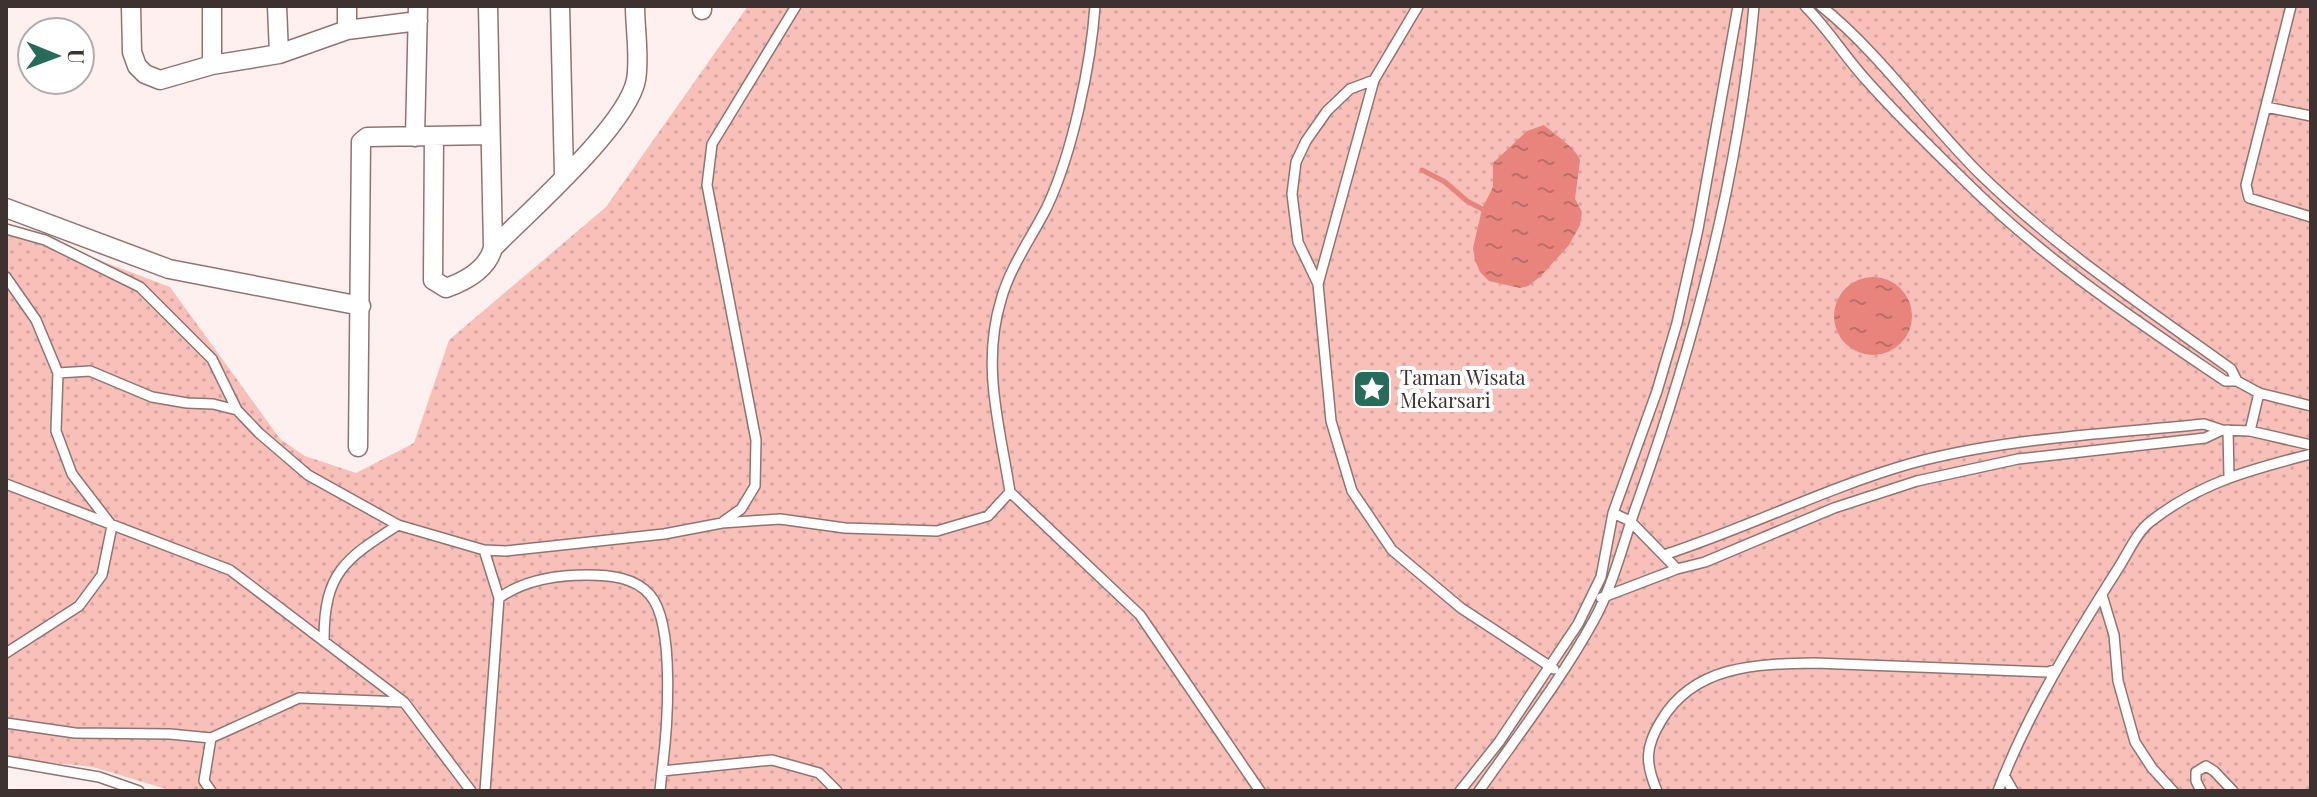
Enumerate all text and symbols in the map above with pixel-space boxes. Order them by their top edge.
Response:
north arrow [16,16,96,96]
text: U [62,49,92,64]
place label: Taman Wisata Mekarsari [1400,363,1526,413]
place icon: Taman Wisata Mekarsari [1351,368,1393,410]

